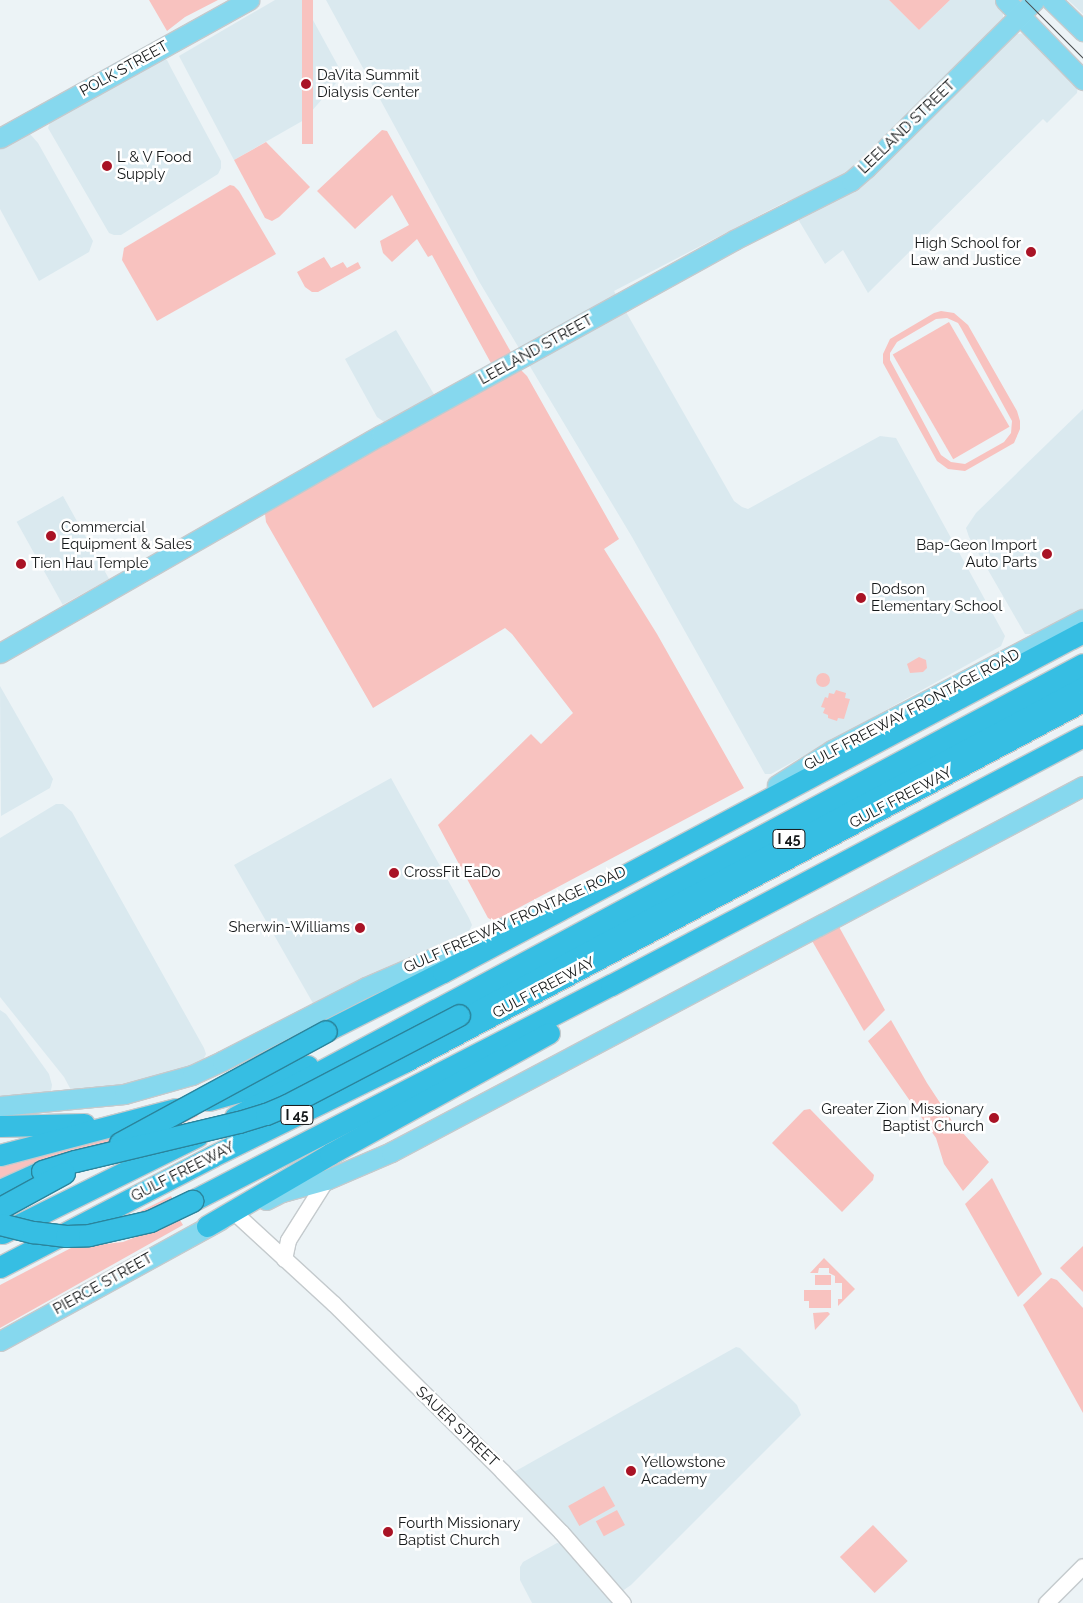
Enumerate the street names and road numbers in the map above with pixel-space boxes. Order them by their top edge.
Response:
street label: POLK STREET [77,37,171,101]
street label: LEELAND STREET [855,76,959,178]
street label: LEELAND STREET [476,311,596,389]
street label: GULF FREEWAY FRONTAGE ROAD [801,645,1023,775]
street label: GULF FREEWAY [847,763,955,833]
road number: I 45 [772,828,806,851]
street label: GULF FREEWAY FRONTAGE ROAD [401,863,629,977]
street label: GULF FREEWAY [490,953,598,1023]
road number: I 45 [280,1104,314,1126]
street label: GULF FREEWAY [128,1138,238,1206]
street label: PIERCE STREET [50,1249,156,1319]
street label: SAUER STREET [412,1383,502,1471]

